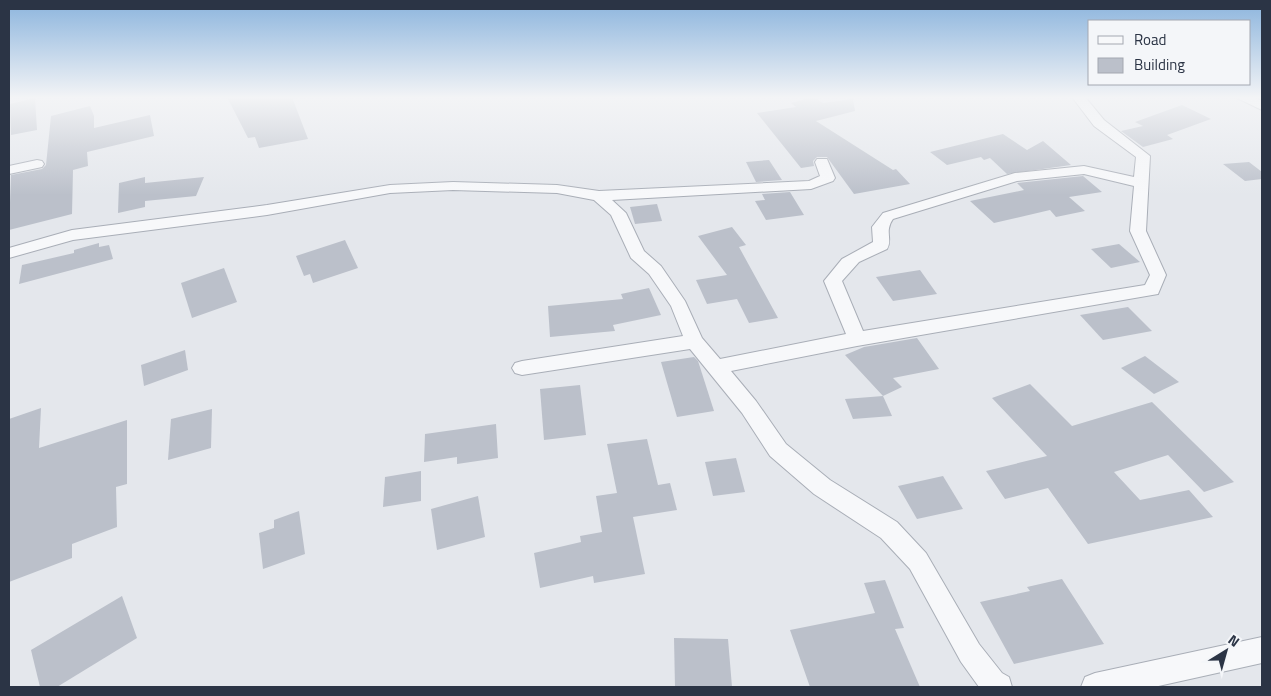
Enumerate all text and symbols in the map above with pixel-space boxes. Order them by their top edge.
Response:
legend [1088,20,1251,85]
text: Road [1134,28,1166,51]
text: Building [1134,53,1185,76]
north arrow [1201,626,1251,676]
text: N [1224,629,1244,652]

